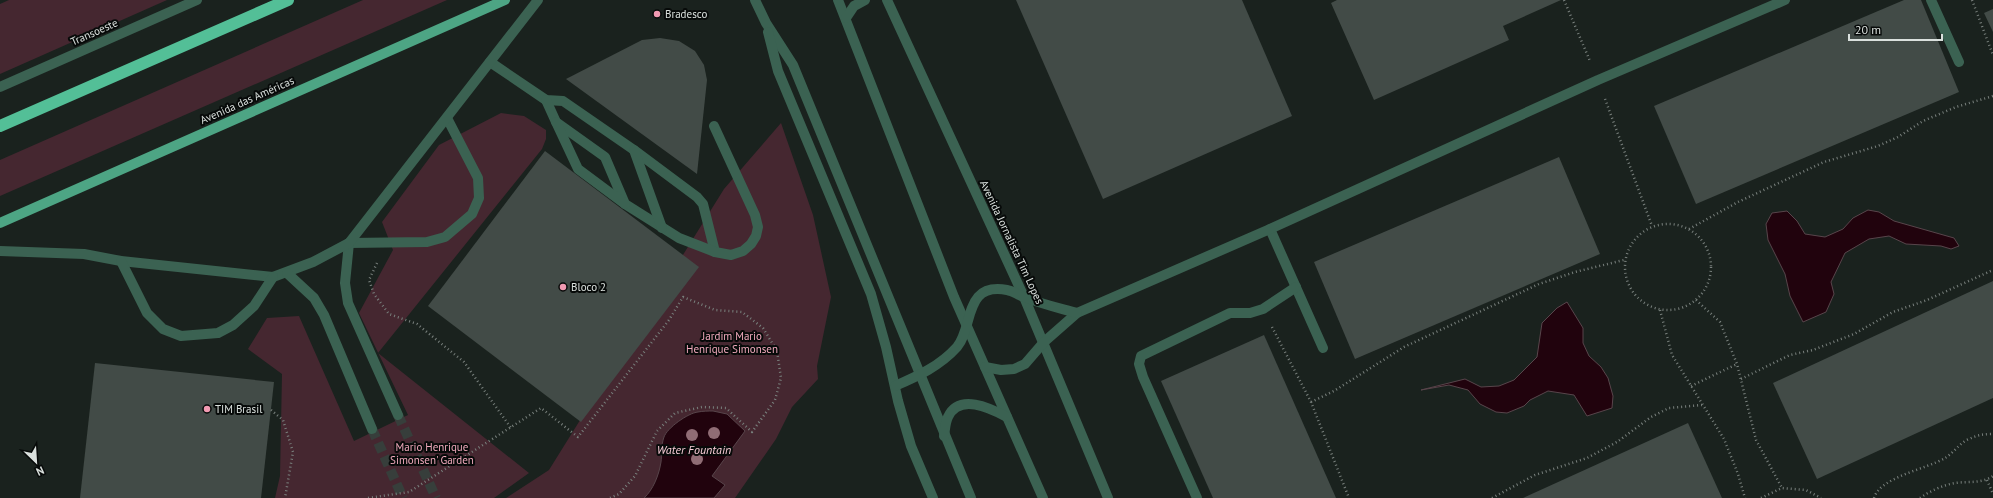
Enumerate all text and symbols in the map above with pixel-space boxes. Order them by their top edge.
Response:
place label: Bradesco [665,7,707,21]
marker: Bradesco [652,9,662,19]
street label: Transoeste [68,15,120,49]
scale bar [1849,16,1942,42]
text: 20 m [1855,22,1881,37]
street label: Avenida das Américas [198,73,296,127]
street label: Avenida Jornalista Tim Lopes [977,178,1047,306]
place label: Bloco 2 [571,280,606,294]
marker: Bloco 2 [558,282,568,292]
park label: Jardim Mario Henrique Simonsen [686,329,778,356]
place label: TIM Brasil [215,402,263,416]
marker: TIM Brasil [202,404,212,414]
park label: Mario Henrique Simonsen' Garden [390,440,474,467]
north arrow [16,442,56,482]
water label: Water Fountain [657,442,731,457]
text: N [34,463,46,479]

